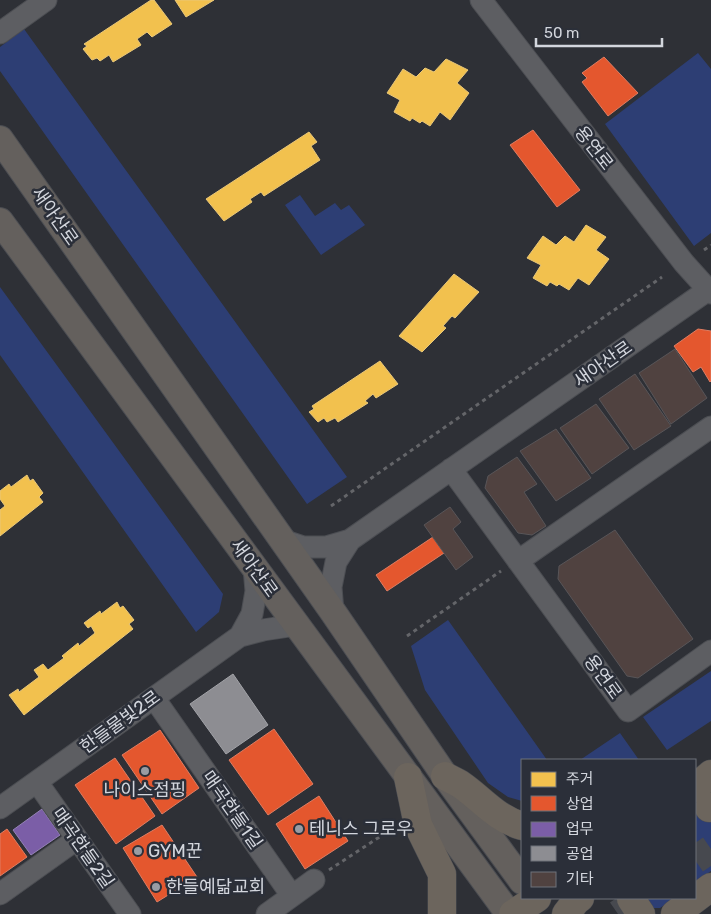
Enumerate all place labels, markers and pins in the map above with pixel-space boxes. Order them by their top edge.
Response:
marker: 나이스점핑 [139,765,151,777]
place label: 나이스점핑 [104,779,186,801]
place label: 테니스 그로우 [309,818,413,840]
marker: 테니스 그로우 [293,823,305,835]
place label: GYM꾼 [148,840,202,862]
marker: GYM꾼 [132,845,144,857]
place label: 한들예닮교회 [166,876,265,898]
marker: 한들예닮교회 [150,881,162,893]

